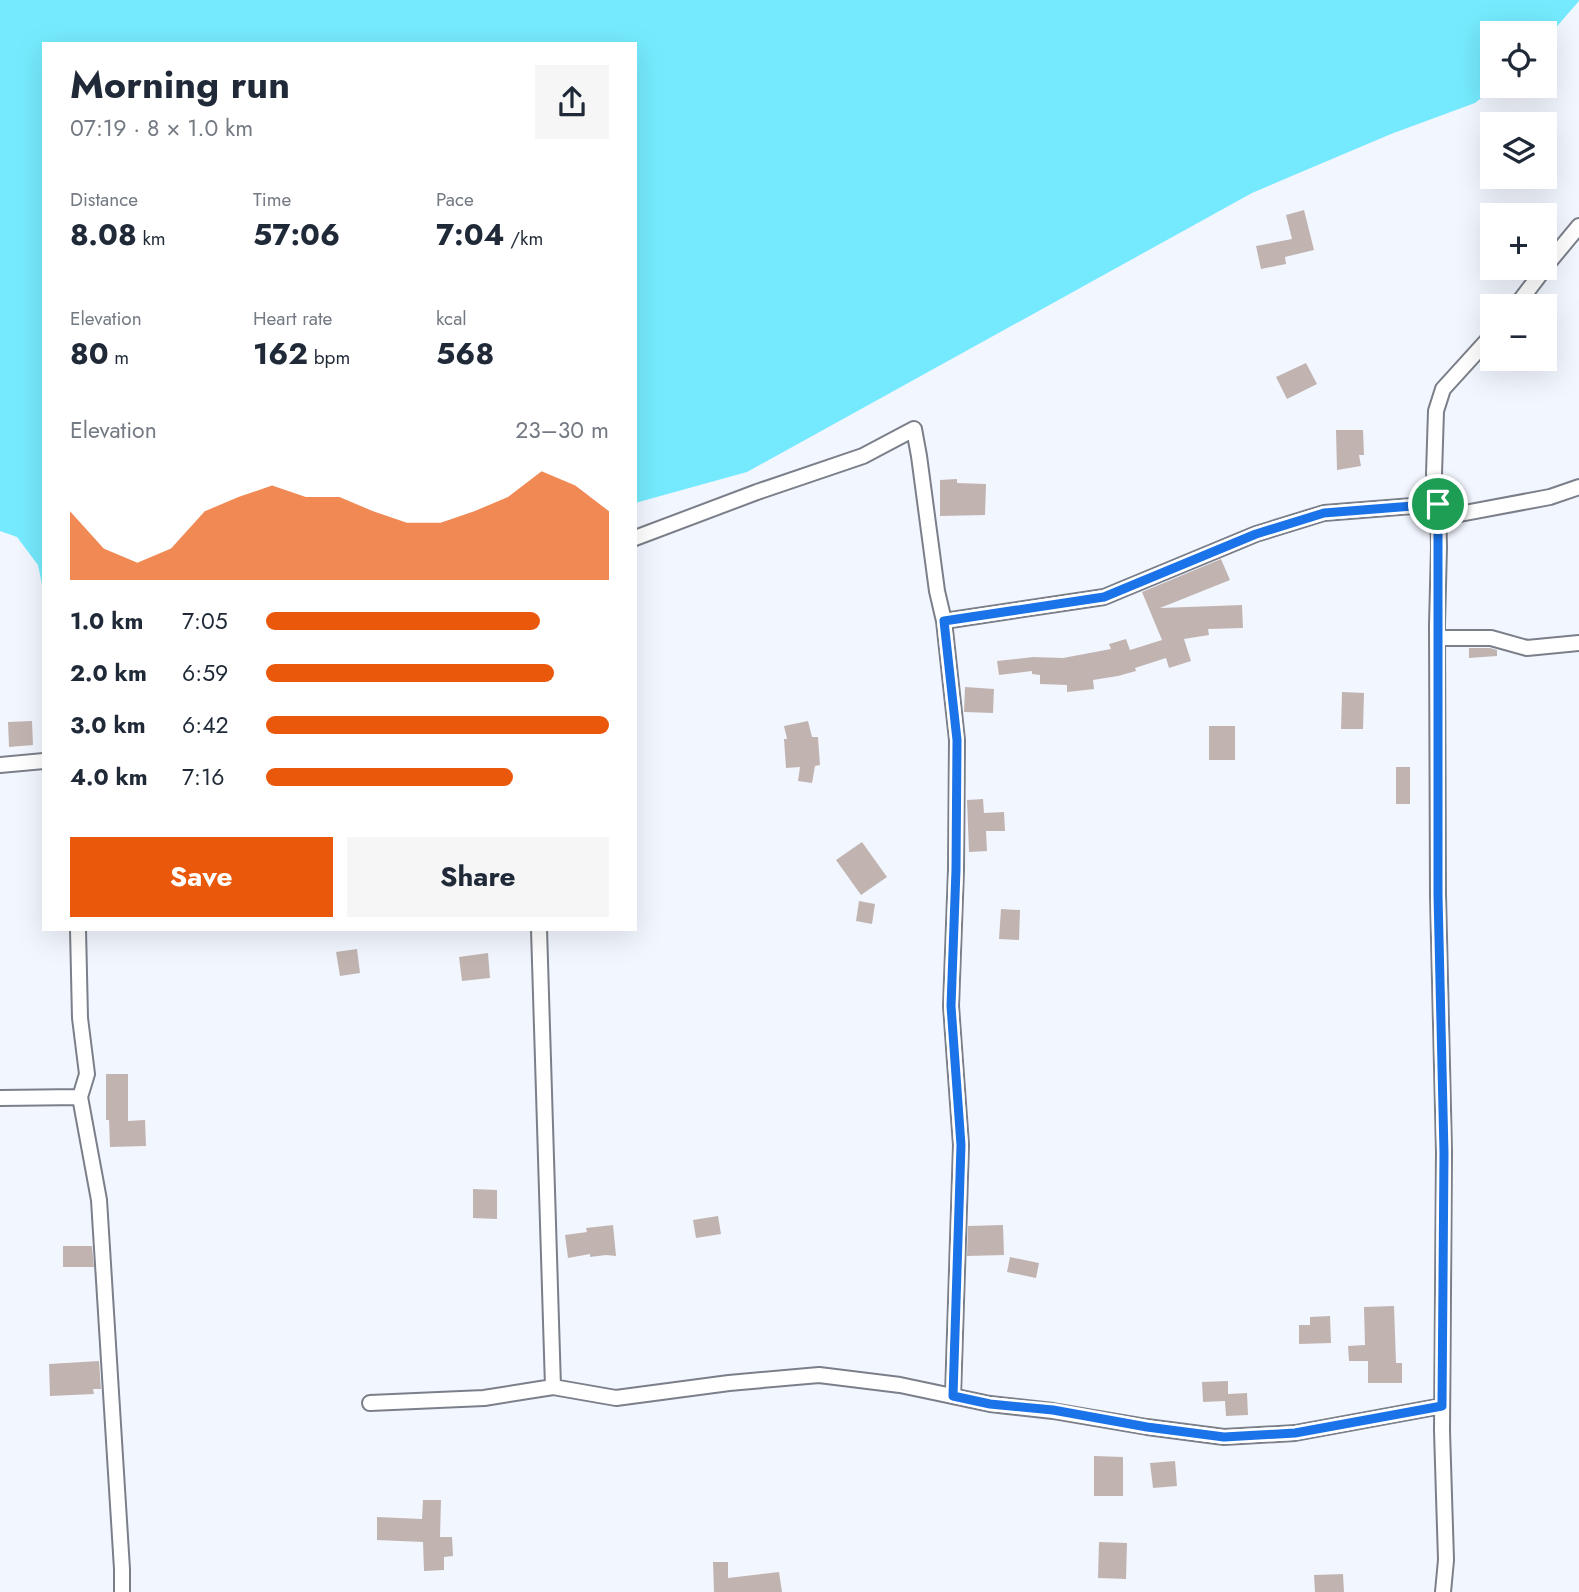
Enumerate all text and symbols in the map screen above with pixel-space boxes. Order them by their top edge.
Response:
map controls [1480,21,1557,371]
button: locate [1480,21,1557,98]
text: Morning run [70,57,290,112]
button: share [535,65,609,139]
text: 07:19 · 8 × 1.0 km [70,111,253,145]
button: layers [1480,112,1557,189]
text: Distance [70,186,138,213]
text: Time [253,186,291,213]
text: Pace [436,186,474,213]
button: + [1480,203,1557,280]
text: 8.08 [70,213,137,256]
text: 57:06 [253,213,340,256]
text: 7:04 [436,213,505,256]
text: km [137,225,166,252]
text: /km [505,225,543,252]
button: − [1480,294,1557,371]
text: Elevation [70,305,142,332]
text: Heart rate [253,305,332,332]
text: kcal [436,305,467,332]
text: 80 [70,332,109,375]
text: 162 [253,332,308,375]
text: 568 [436,332,494,375]
text: m [109,344,129,371]
text: bpm [308,344,350,371]
text: Elevation [70,413,157,447]
text: 23–30 m [515,413,609,447]
pin [1408,474,1468,534]
icon: arrive [1419,485,1457,523]
text: 1.0 km [70,604,143,638]
text: 7:05 [182,604,228,638]
text: 2.0 km [70,656,147,690]
text: 6:59 [182,656,228,690]
text: 3.0 km [70,708,146,742]
text: 6:42 [182,708,229,742]
text: 4.0 km [70,760,148,794]
text: 7:16 [182,760,225,794]
button: Save [70,837,333,917]
button: Share [347,837,609,917]

